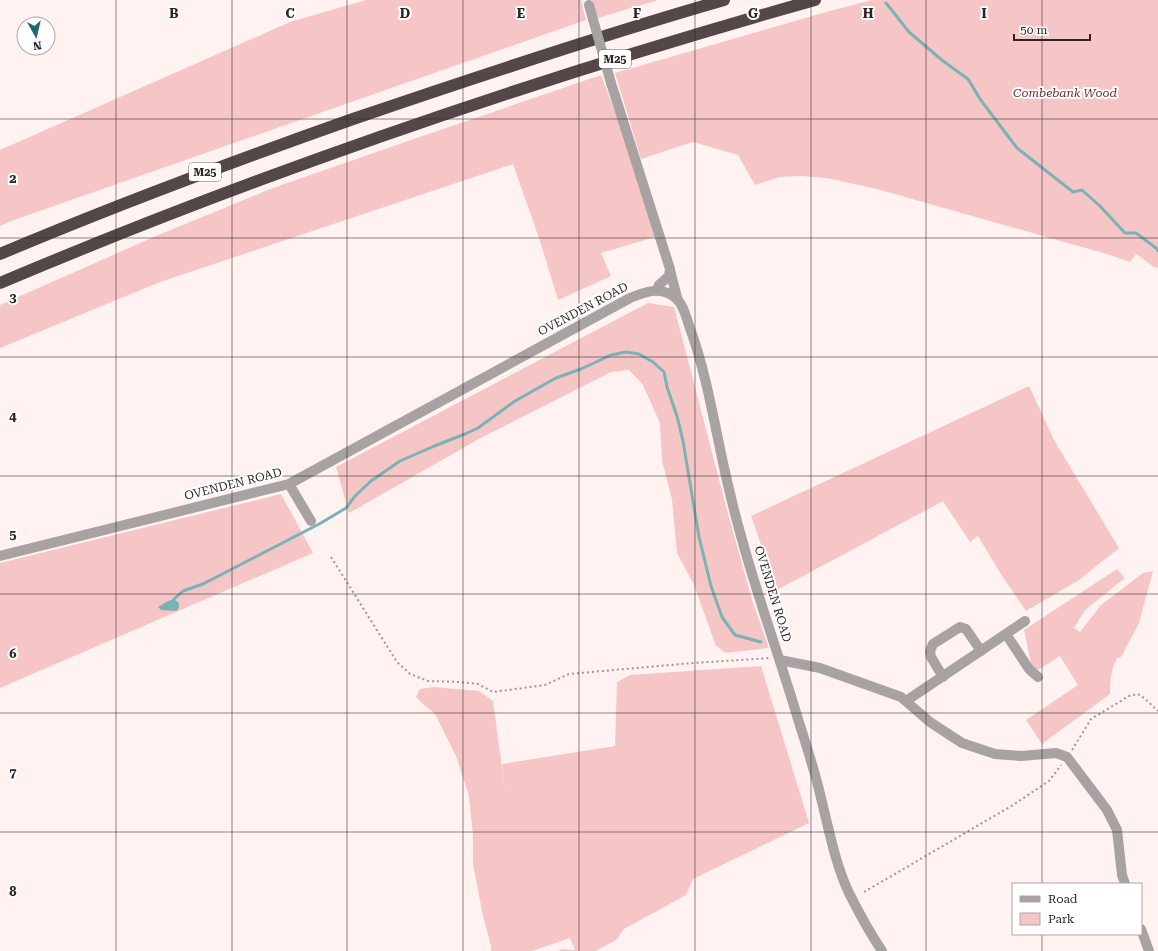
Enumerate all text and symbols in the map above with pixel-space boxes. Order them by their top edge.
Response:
text: B [169,6,179,21]
text: C [285,6,295,21]
text: D [400,6,410,21]
text: E [517,6,525,21]
text: F [633,6,641,21]
text: G [748,6,758,21]
text: H [863,6,874,21]
text: I [981,6,987,21]
north arrow [16,16,56,56]
scale bar [1014,16,1090,42]
text: 50 m [1020,23,1047,37]
text: N [32,38,42,53]
road number: M25 [599,50,631,68]
park label: Combebank Wood [1013,86,1118,100]
road number: M25 [189,163,221,181]
text: 2 [9,171,17,186]
street label: OVENDEN ROAD [536,279,630,339]
text: 3 [9,290,17,305]
text: 4 [9,409,17,424]
street label: OVENDEN ROAD [183,465,283,503]
text: 5 [9,527,17,542]
street label: OVENDEN ROAD [752,544,794,644]
text: 6 [9,646,17,661]
text: 7 [9,765,17,780]
legend [1012,883,1142,935]
text: 8 [9,884,17,899]
text: Road [1048,892,1078,906]
text: Park [1048,912,1075,926]

